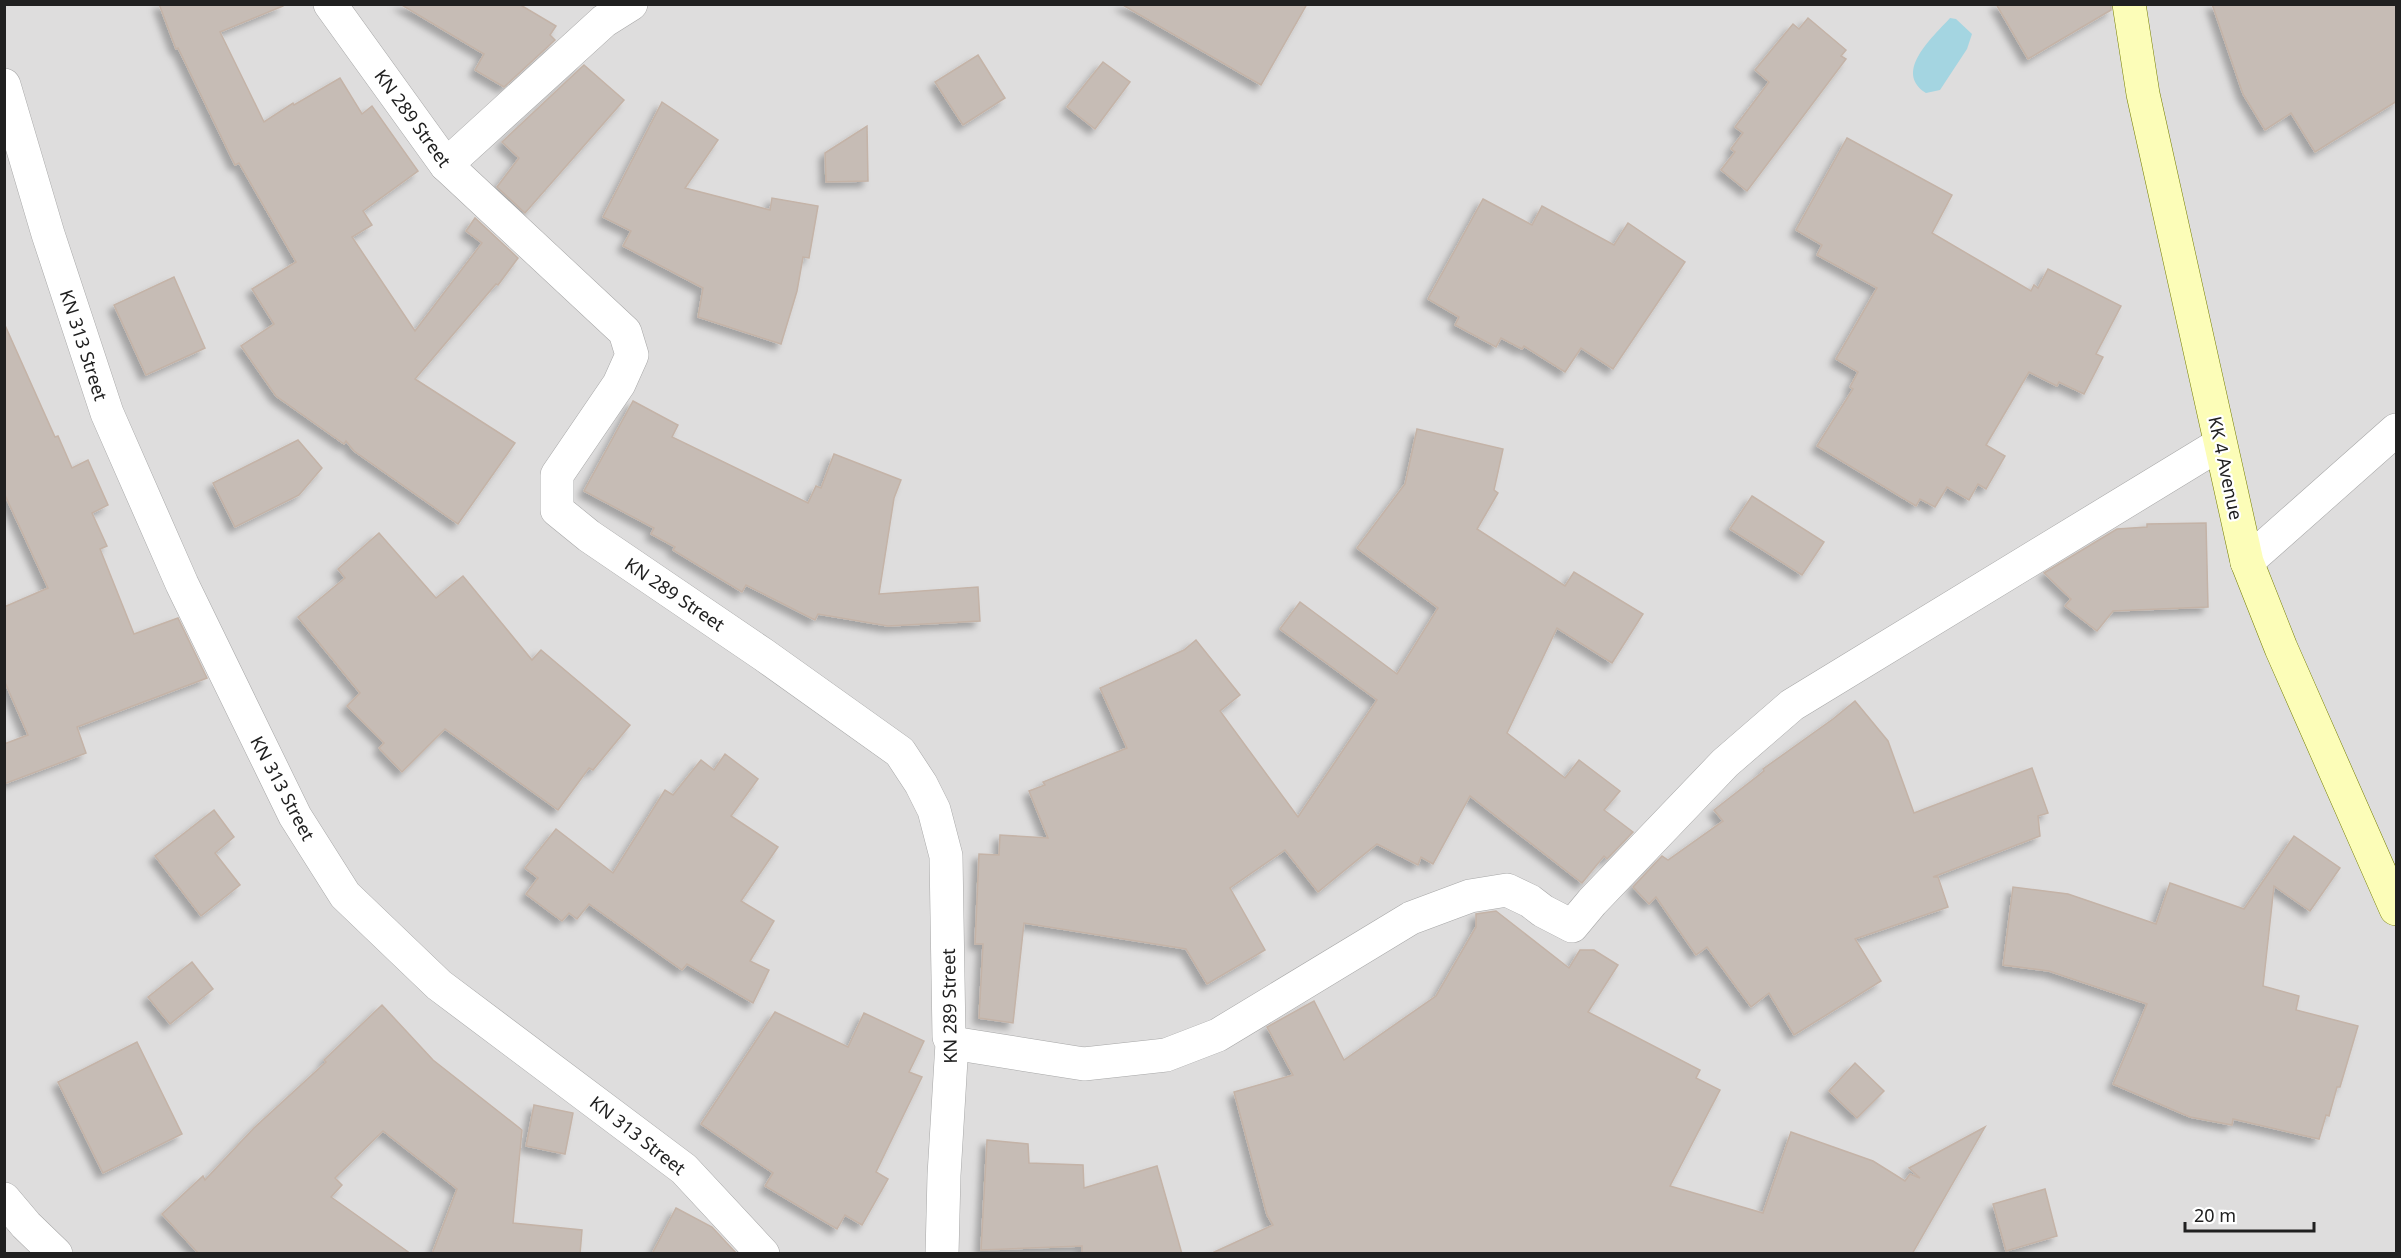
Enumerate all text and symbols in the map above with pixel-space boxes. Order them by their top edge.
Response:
street label: KN 289 Street [369,64,457,172]
street label: KN 313 Street [55,286,113,404]
street label: KK 4 Avenue [2203,414,2249,522]
street label: KN 289 Street [620,552,730,636]
street label: KN 313 Street [245,731,321,845]
street label: KN 289 Street [936,948,962,1064]
street label: KN 313 Street [585,1090,691,1180]
scale bar [2185,1195,2314,1233]
text: 20 m [2194,1203,2236,1227]

